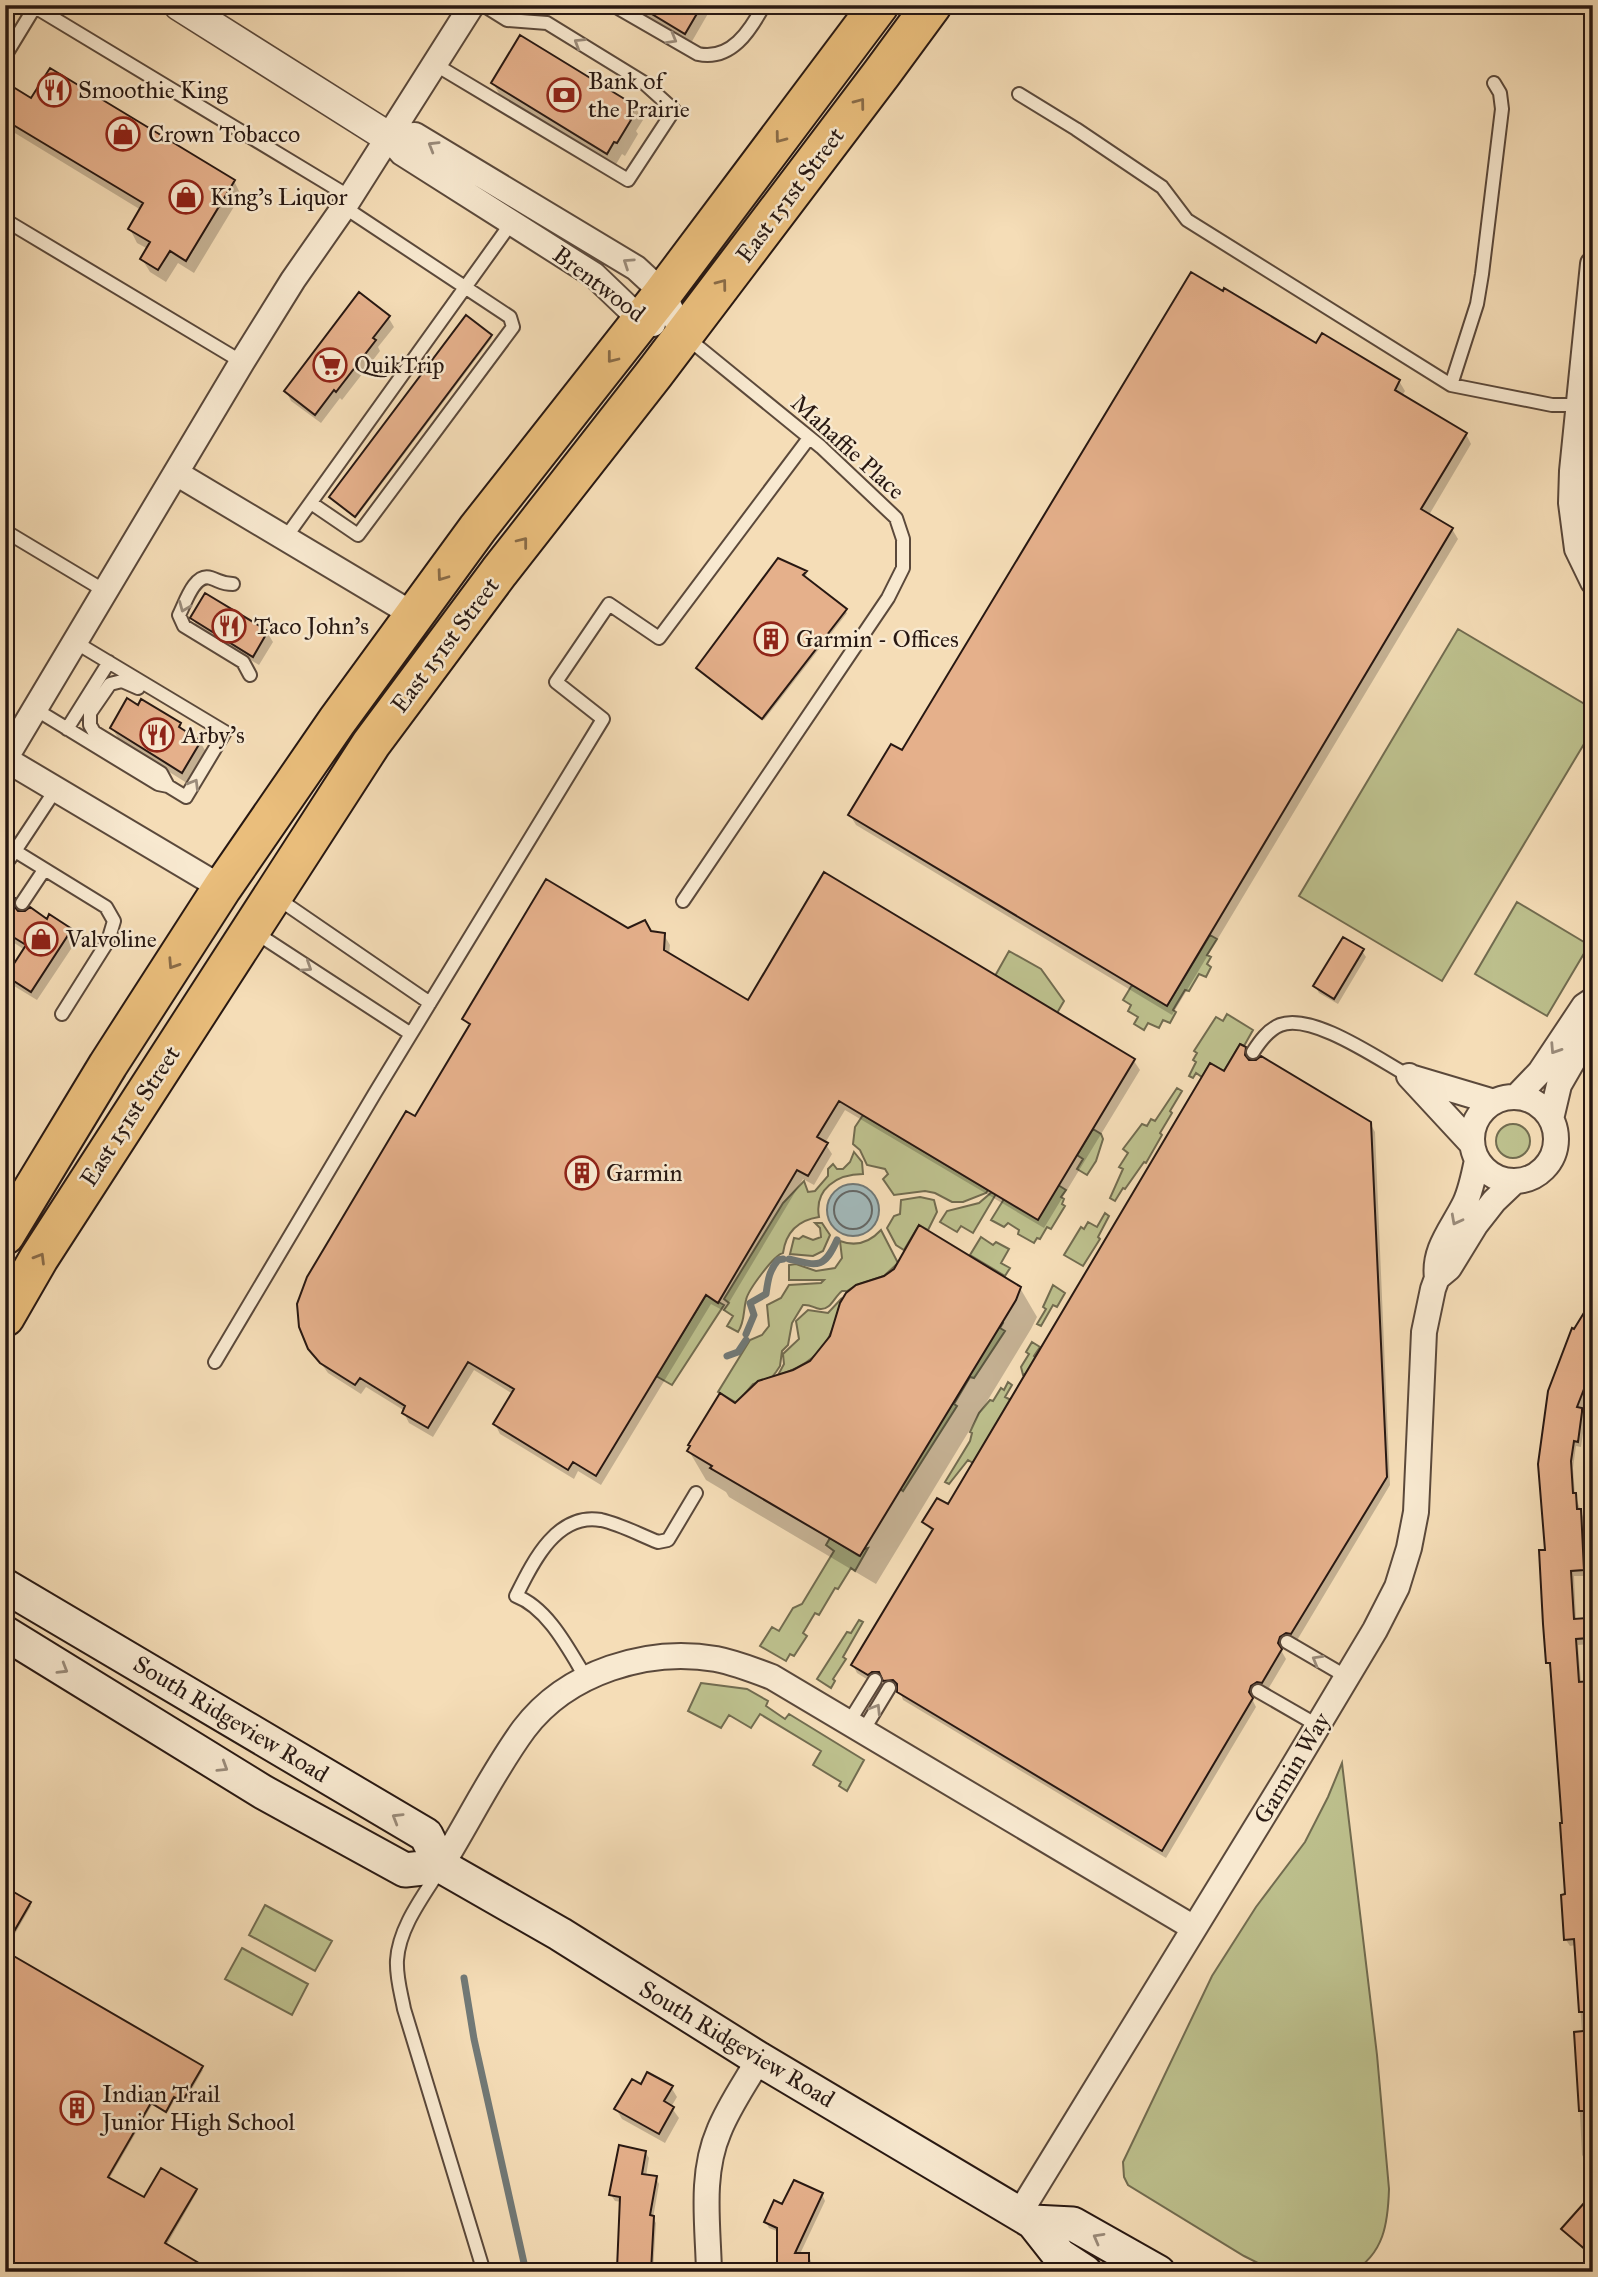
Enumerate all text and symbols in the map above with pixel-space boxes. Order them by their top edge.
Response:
one-way arrow [664,31,677,44]
one-way arrow [573,38,586,51]
place label: Bank of the Prairie [588,66,690,124]
restaurant icon: Smoothie King [35,71,73,109]
place label: Smoothie King [78,75,229,105]
bank icon: Bank of the Prairie [545,76,583,114]
one-way arrow [851,98,864,111]
shop icon: Crown Tobacco [104,115,142,153]
place label: Crown Tobacco [148,119,300,149]
street label: East 151st Street [729,121,851,269]
one-way arrow [775,131,788,143]
one-way arrow [427,141,440,154]
shop icon: King's Liquor [167,178,205,216]
place label: King's Liquor [210,182,347,212]
street label: Brentwood [547,239,651,329]
one-way arrow [623,259,636,271]
one-way arrow [714,279,727,292]
supermarket icon: QuikTrip [311,346,349,384]
place label: QuikTrip [354,350,444,380]
one-way arrow [607,350,620,363]
street label: Mahaffie Place [785,388,911,506]
one-way arrow [515,537,528,549]
one-way arrow [438,569,450,581]
street label: East 151st Street [384,571,506,719]
one-way arrow [179,600,193,612]
restaurant icon: Taco John's [210,607,248,645]
place label: Taco John's [254,611,369,641]
building icon: Garmin - Offices [752,620,790,658]
place label: Garmin - Offices [796,624,959,654]
restaurant icon: Arby's [138,716,176,754]
place label: Arby's [181,720,245,750]
one-way arrow [186,779,199,792]
shop icon: Valvoline [22,920,60,958]
place label: Valvoline [65,924,157,954]
one-way arrow [168,957,181,970]
one-way arrow [299,958,312,971]
street label: East 151st Street [73,1040,187,1192]
one-way arrow [1551,1042,1564,1055]
building icon: Garmin [563,1154,601,1192]
place label: Garmin [606,1158,682,1188]
one-way arrow [1450,1212,1464,1225]
one-way arrow [31,1252,44,1265]
street label: South Ridgeview Road [128,1649,334,1789]
one-way arrow [1311,1655,1324,1668]
one-way arrow [56,1661,69,1674]
one-way arrow [867,1704,880,1717]
street label: Garmin Way [1247,1706,1337,1829]
one-way arrow [216,1759,229,1772]
one-way arrow [392,1813,405,1826]
street label: South Ridgeview Road [634,1974,840,2114]
place label: Indian Trail Junior High School [99,2079,295,2137]
building icon: Indian Trail Junior High School [58,2089,96,2127]
one-way arrow [1093,2233,1106,2246]

